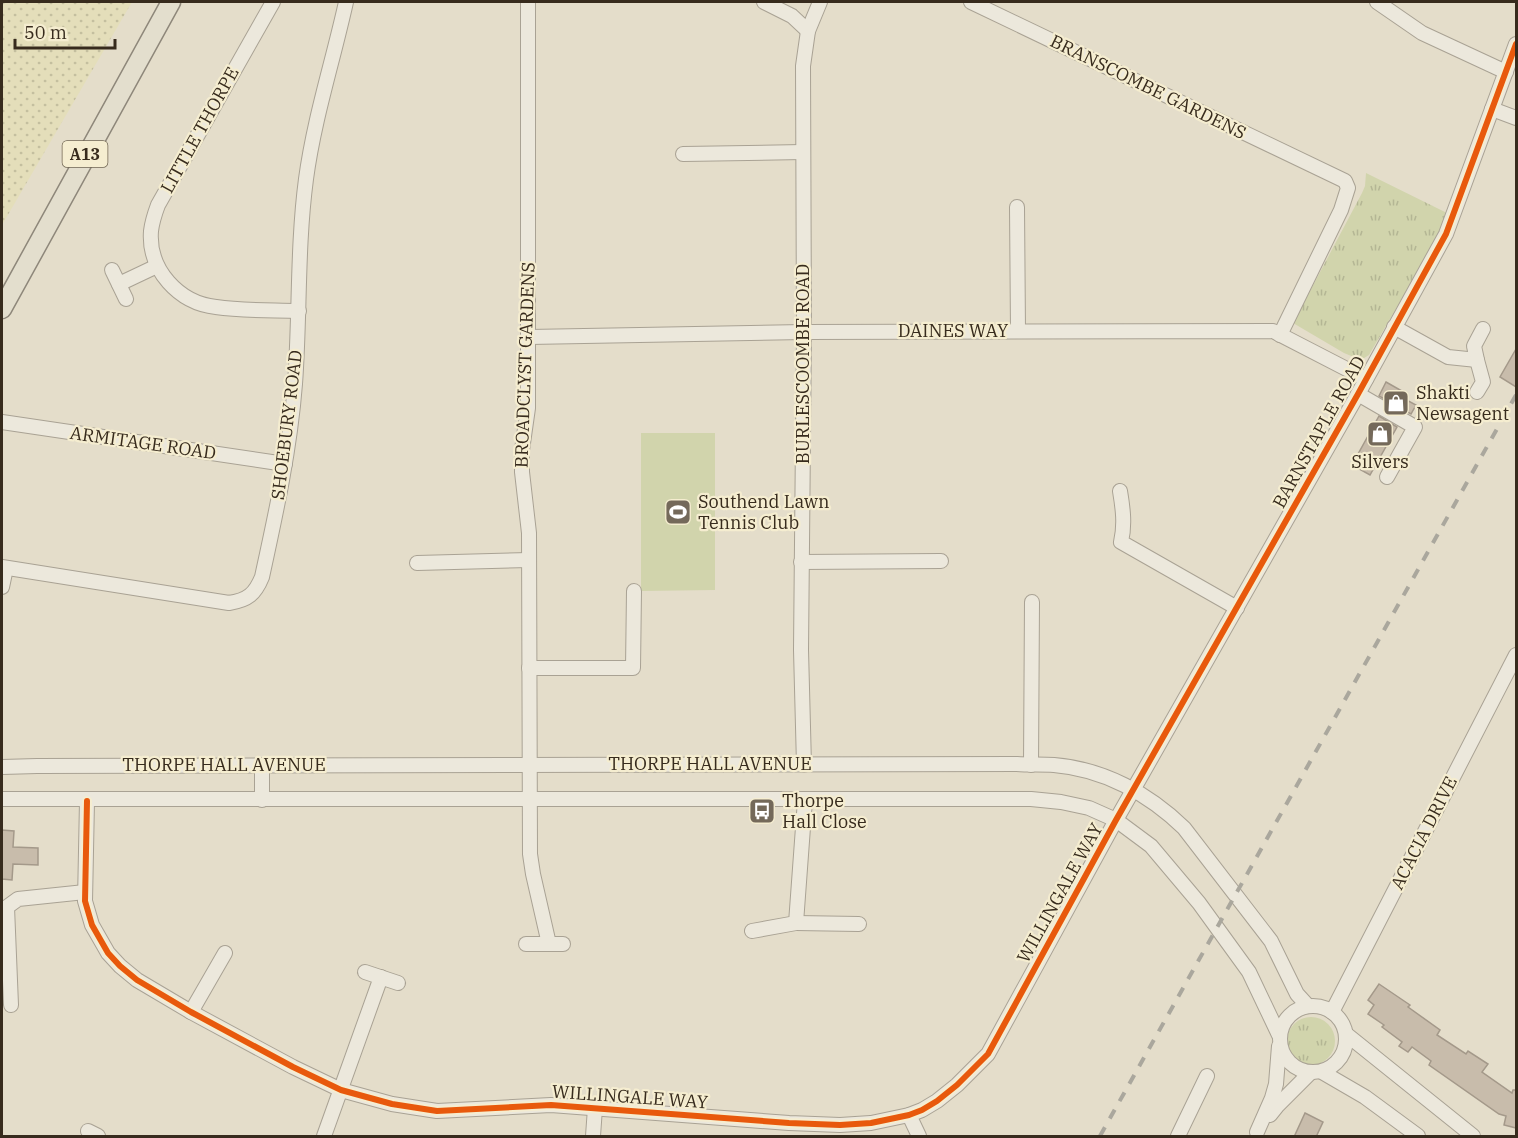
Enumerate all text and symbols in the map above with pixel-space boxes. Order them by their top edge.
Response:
scale bar [15,12,116,50]
text: 50 m [24,21,67,44]
street label: BRANSCOMBE GARDENS [1046,29,1250,144]
street label: LITTLE THORPE [155,63,244,197]
road number: A13 [62,141,107,167]
street label: BROADCLYST GARDENS [509,262,540,468]
street label: BURLESCOOMBE ROAD [791,264,814,464]
street label: DAINES WAY [898,319,1009,342]
street label: SHOEBURY ROAD [266,349,307,501]
street label: BARNSTAPLE ROAD [1267,352,1370,512]
place label: Shakti Newsagent [1416,381,1509,425]
shop icon: Shakti Newsagent [1381,388,1411,418]
shop icon: Silvers [1365,419,1395,449]
street label: ARMITAGE ROAD [69,421,218,464]
place label: Silvers [1351,450,1409,473]
place label: Southend Lawn Tennis Club [698,490,830,534]
sports icon: Southend Lawn Tennis Club [663,497,693,527]
street label: THORPE HALL AVENUE [608,752,812,775]
street label: THORPE HALL AVENUE [122,753,326,776]
street label: ACACIA DRIVE [1385,772,1462,893]
place label: Thorpe Hall Close [782,789,867,833]
bus stop icon: Thorpe Hall Close [747,796,777,826]
street label: WILLINGALE WAY [1012,818,1108,967]
street label: WILLINGALE WAY [551,1080,709,1113]

